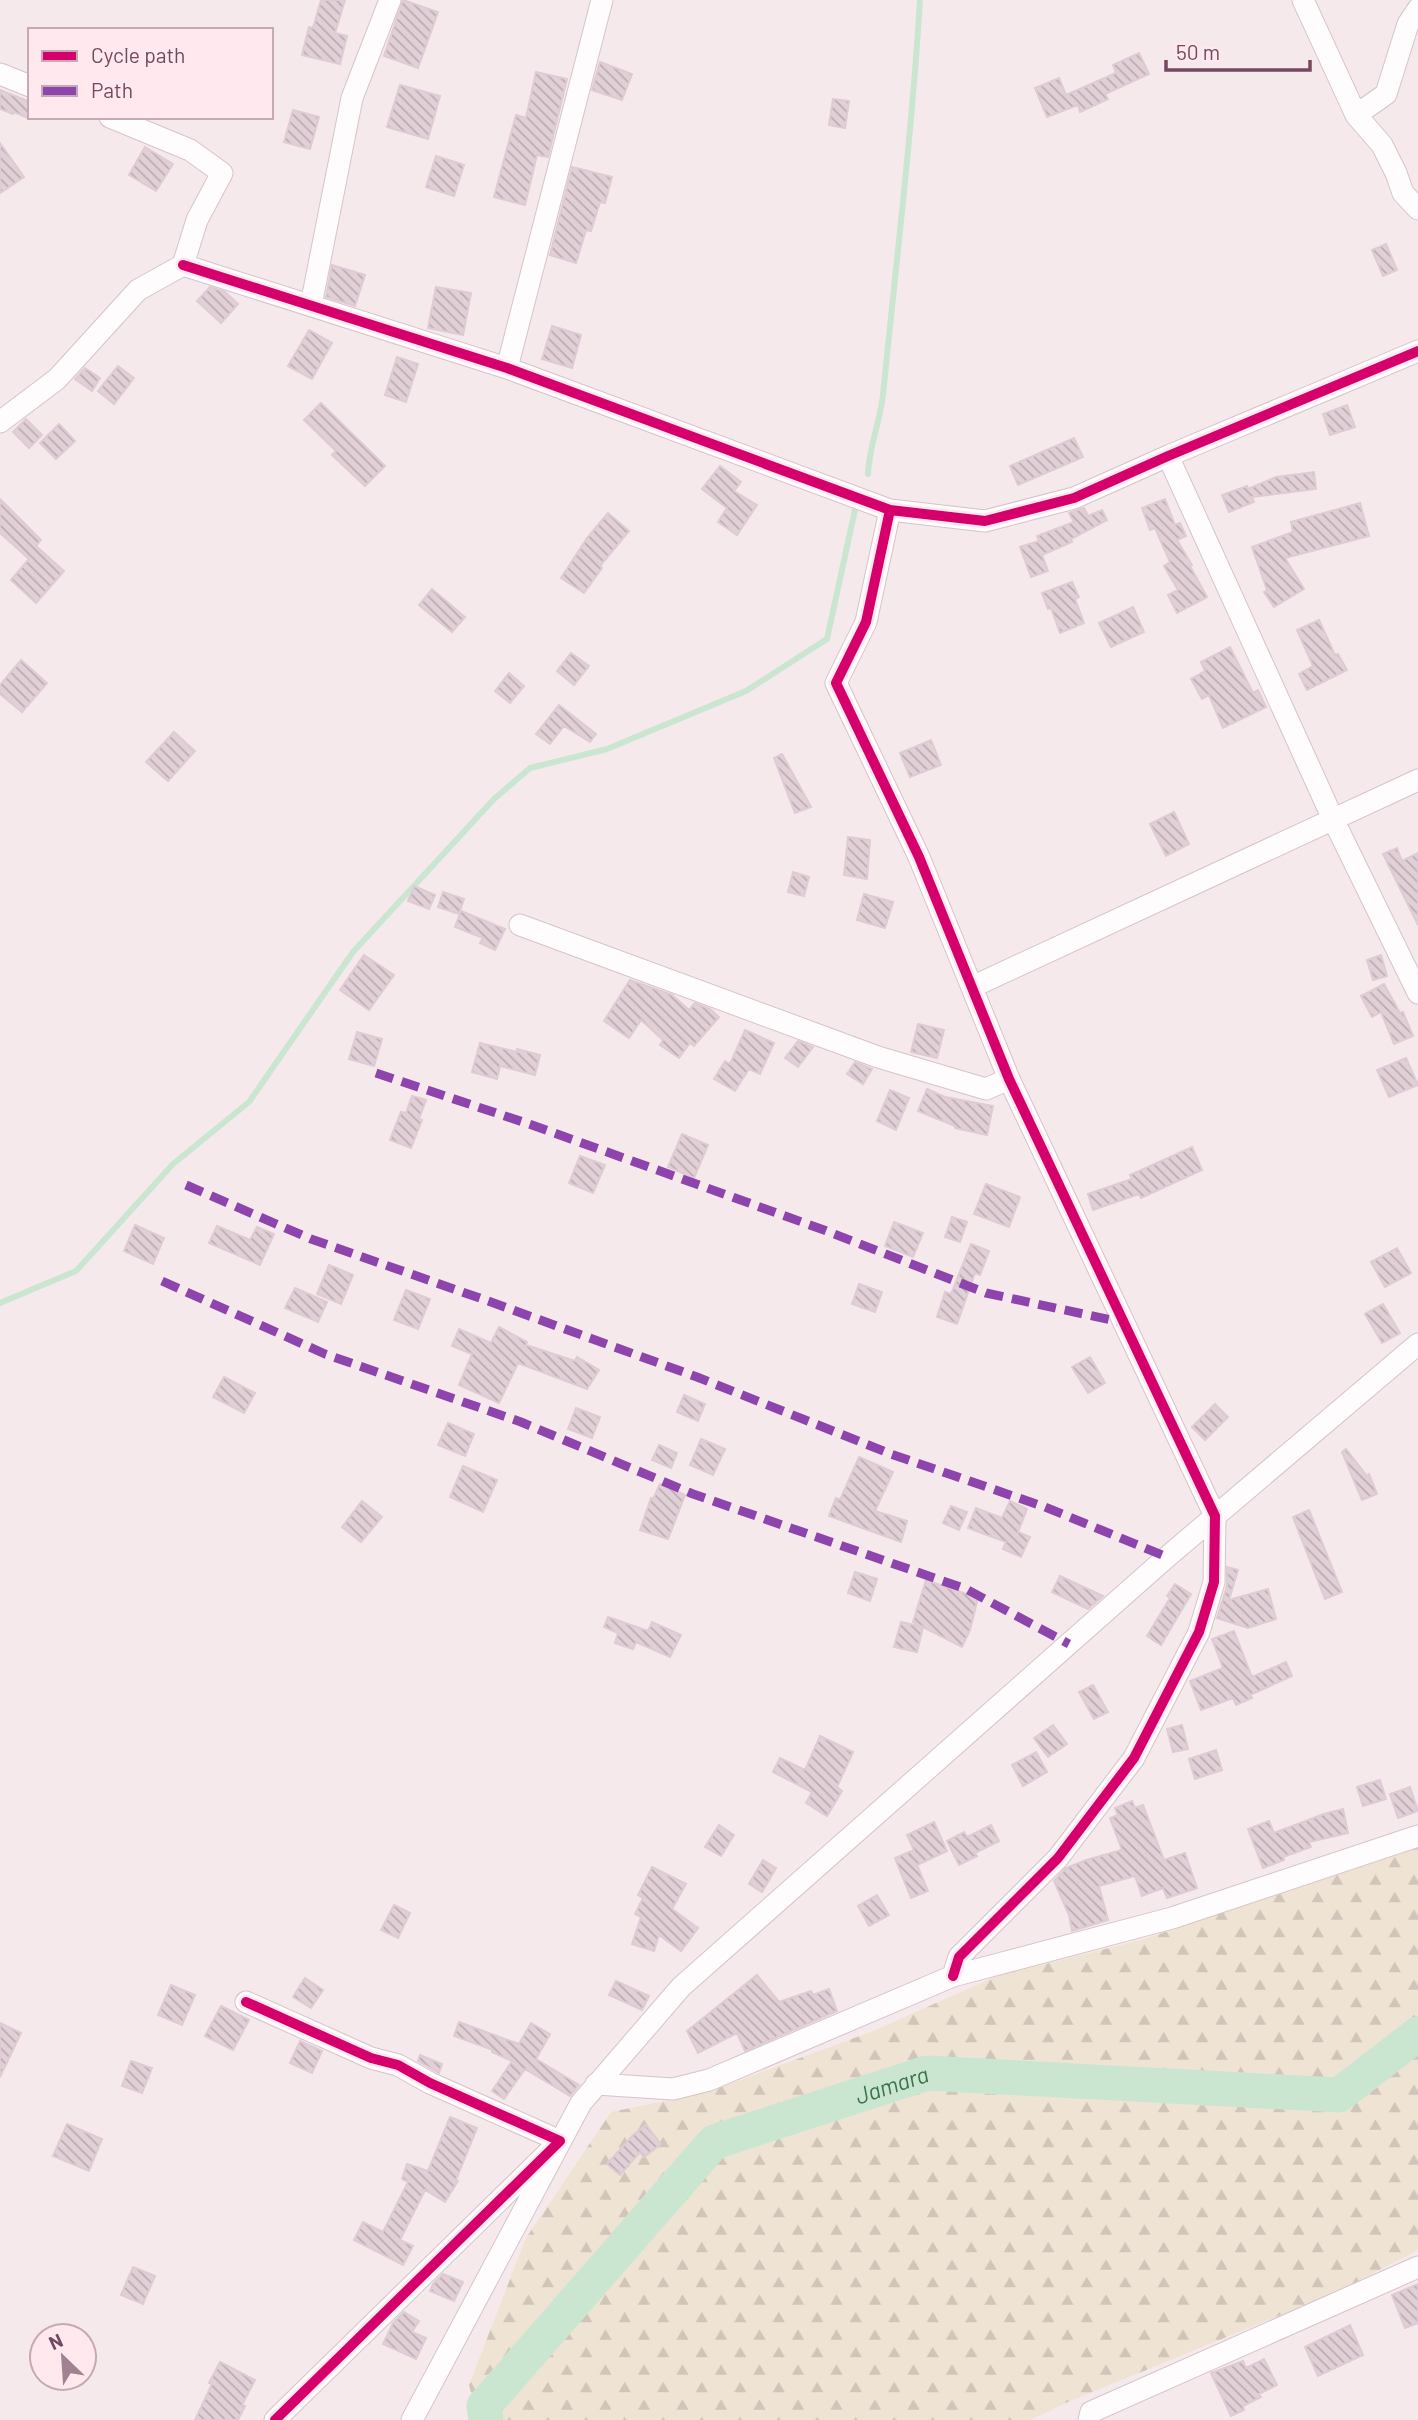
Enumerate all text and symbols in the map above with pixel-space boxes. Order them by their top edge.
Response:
legend [28,28,273,119]
scale bar [1166,28,1310,72]
text: 50 m [1176,39,1220,64]
text: Cycle path [91,42,185,67]
text: Path [91,77,133,102]
water label: Jamara [851,2059,932,2109]
north arrow [28,2322,98,2392]
text: N [45,2328,66,2354]

